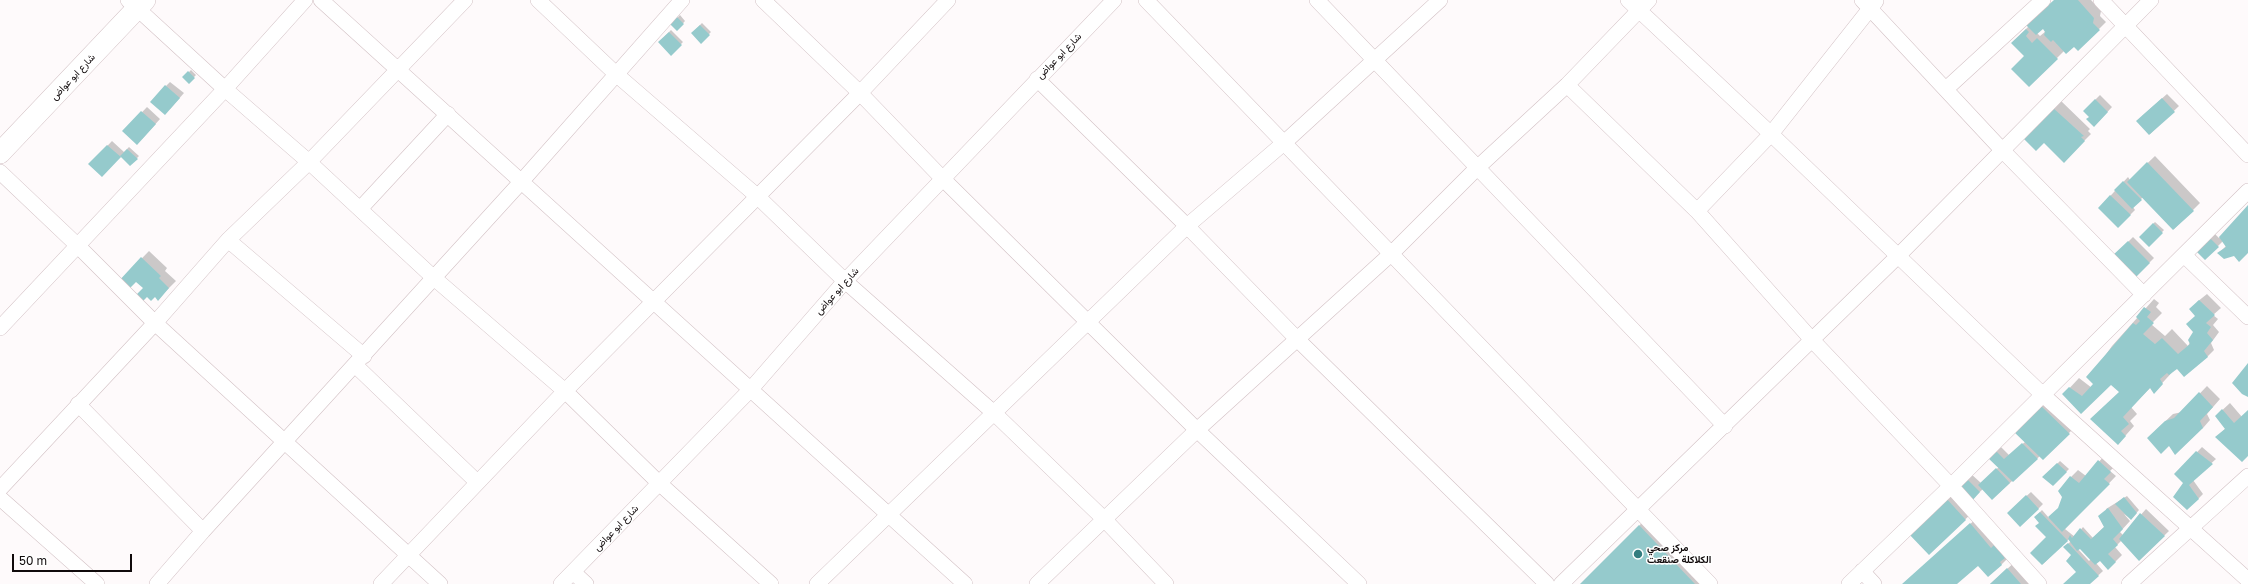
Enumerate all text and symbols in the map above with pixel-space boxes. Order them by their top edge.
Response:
street label: شارع ابو عواض [1034,31,1084,81]
street label: شارع ابو عواض [48,51,98,103]
street label: شارع ابو عواض [813,265,861,317]
street label: شارع ابو عواض [591,503,641,553]
place label: مركز صحي الكلاكلة صنقعت [1647,542,1711,566]
scale bar [14,546,134,572]
marker: مركز صحي الكلاكلة صنقعت [1632,548,1644,560]
text: 50 m [19,553,47,568]

